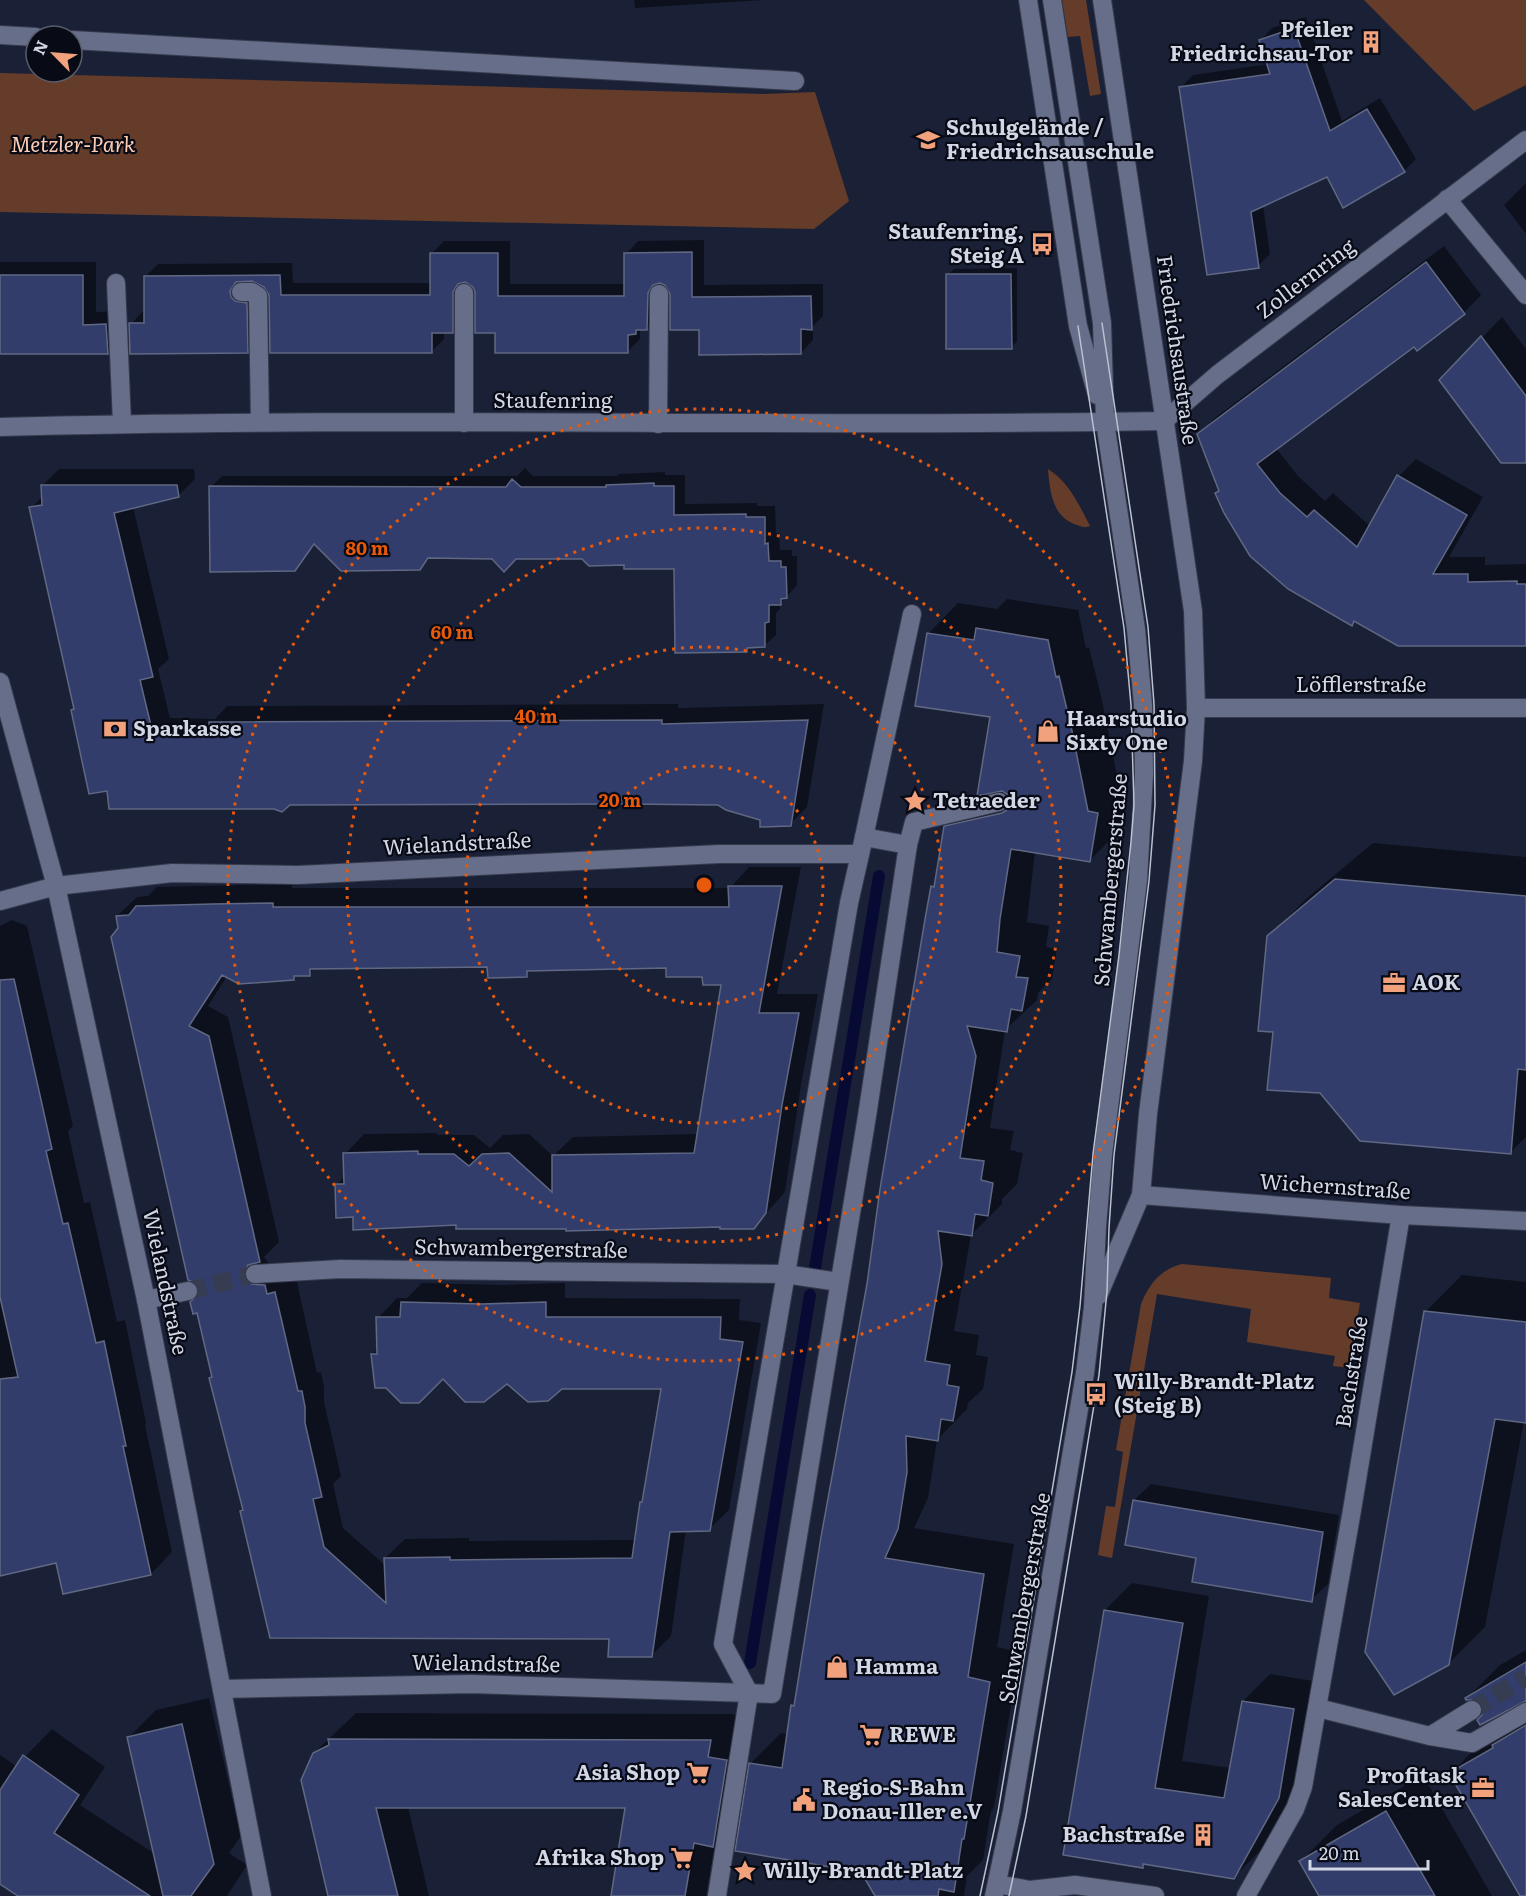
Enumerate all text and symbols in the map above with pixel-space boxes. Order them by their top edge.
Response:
place label: Pfeiler Friedrichsau-Tor [1170,12,1354,67]
north arrow [24,24,84,84]
building icon: Pfeiler Friedrichsau-Tor [1358,29,1384,55]
text: N [26,36,53,58]
place label: Schulgelände / Friedrichsauschule [946,110,1154,165]
park label: Metzler-Park [11,127,136,158]
school or university icon: Schulgelände / Friedrichsauschule [915,127,941,153]
place label: Staufenring, Steig A [888,214,1024,269]
street label: Zollernring [1249,229,1361,324]
bus stop icon: Staufenring, Steig A [1029,231,1055,257]
street label: Friedrichsaustraße [1151,253,1208,447]
street label: Staufenring [493,383,613,414]
text: 80 m [345,534,389,561]
text: 60 m [430,618,474,645]
street label: Löfflerstraße [1296,667,1426,698]
place label: Haarstudio Sixty One [1066,701,1187,756]
text: 40 m [514,702,558,729]
place label: Sparkasse [133,711,242,742]
bank icon: Sparkasse [102,716,128,742]
shop icon: Haarstudio Sixty One [1035,718,1061,744]
street label: Schwambergerstraße [1084,772,1133,988]
place label: Tetraeder [933,783,1041,814]
text: 20 m [599,786,641,813]
place icon: Tetraeder [902,788,928,814]
street label: Wielandstraße [382,822,532,861]
centre of rings [694,875,714,895]
place label: AOK [1412,965,1461,996]
office icon: AOK [1381,970,1407,996]
street label: Wichernstraße [1258,1164,1412,1205]
street label: Wielandstraße [137,1206,198,1357]
street label: Schwambergerstraße [414,1229,628,1264]
street label: Bachstraße [1325,1313,1374,1430]
place label: Willy-Brandt-Platz (Steig B) [1114,1364,1314,1419]
bus stop icon: Willy-Brandt-Platz (Steig B) [1083,1381,1109,1407]
street label: Schwambergerstraße [989,1490,1056,1705]
street label: Wielandstraße [412,1645,561,1678]
place label: Hamma [855,1649,939,1680]
shop icon: Hamma [824,1654,850,1680]
place label: REWE [889,1717,956,1748]
supermarket icon: REWE [858,1722,884,1748]
place label: Asia Shop [576,1755,680,1786]
place label: Profitask SalesCenter [1338,1758,1466,1813]
supermarket icon: Asia Shop [685,1760,711,1786]
place label: Regio-S-Bahn Donau-Iller e.V [822,1770,983,1825]
office icon: Profitask SalesCenter [1470,1775,1496,1801]
public building icon: Regio-S-Bahn Donau-Iller e.V [791,1787,817,1813]
place label: Bachstraße [1062,1817,1185,1848]
building icon: Bachstraße [1190,1822,1216,1848]
scale bar [1310,1833,1428,1871]
text: 20 m [1319,1839,1360,1866]
place label: Afrika Shop [536,1840,664,1871]
supermarket icon: Afrika Shop [669,1845,695,1871]
place label: Willy-Brandt-Platz [763,1853,963,1884]
place icon: Willy-Brandt-Platz [732,1858,758,1884]

